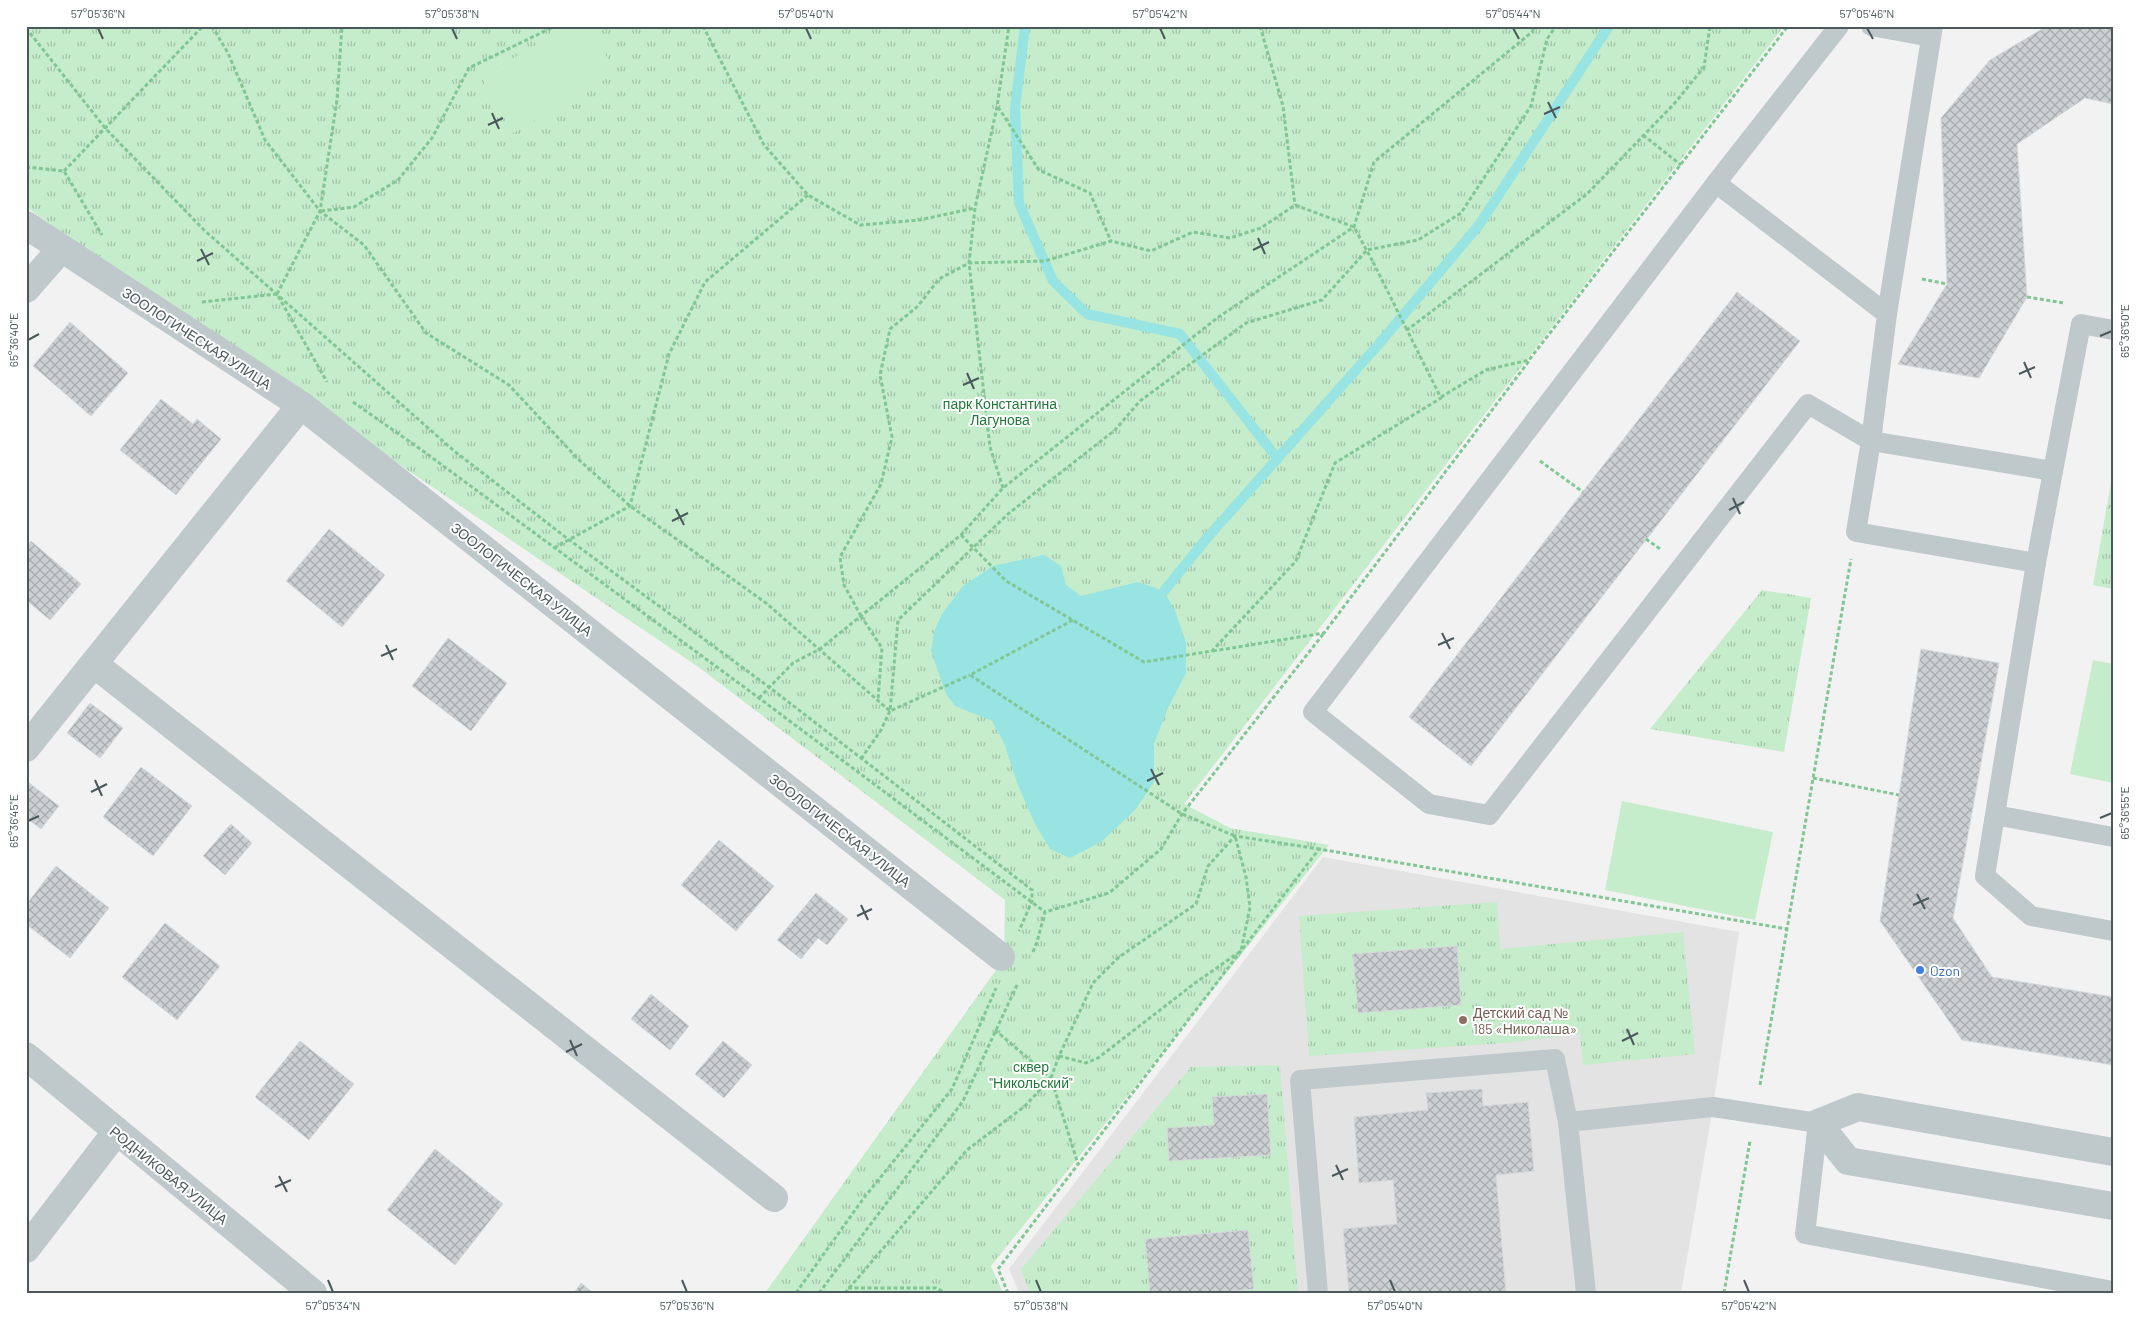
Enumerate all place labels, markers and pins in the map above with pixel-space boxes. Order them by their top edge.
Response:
place label: Ozon [1930,962,1960,979]
marker: Ozon [1914,964,1926,976]
place label: Детский сад № 185 «Николаша» [1473,1004,1577,1037]
marker: Детский сад № 185 «Николаша» [1457,1014,1469,1026]

